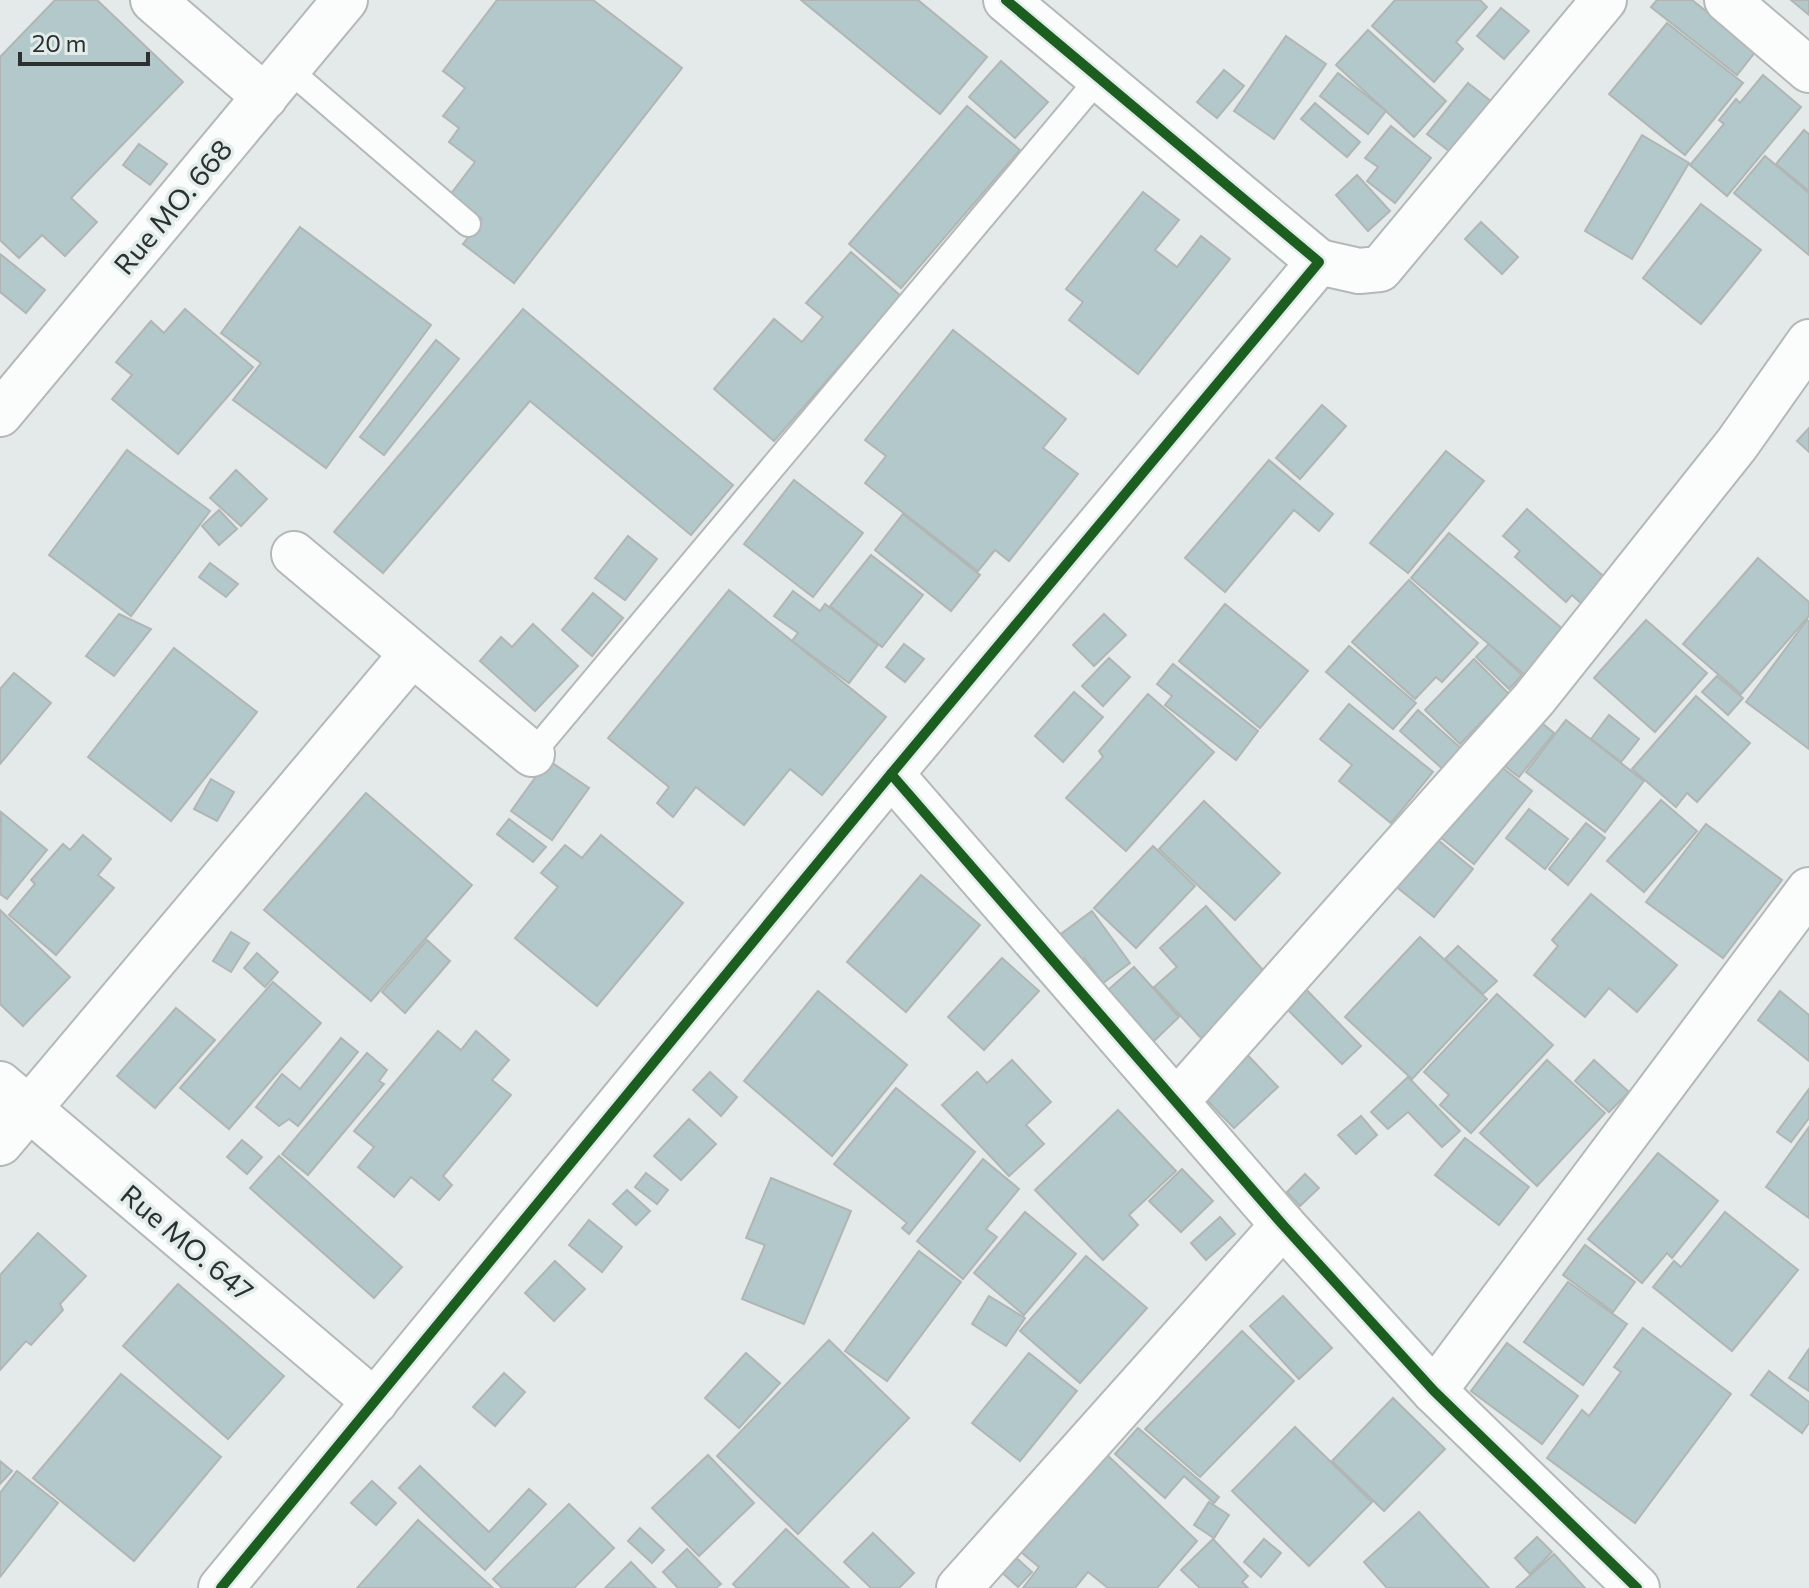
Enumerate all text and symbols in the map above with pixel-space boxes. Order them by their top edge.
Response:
scale bar [20,16,148,66]
text: 20 m [32,28,86,57]
street label: Rue MO. 668 [106,132,239,281]
street label: Rue MO. 647 [114,1177,261,1308]

